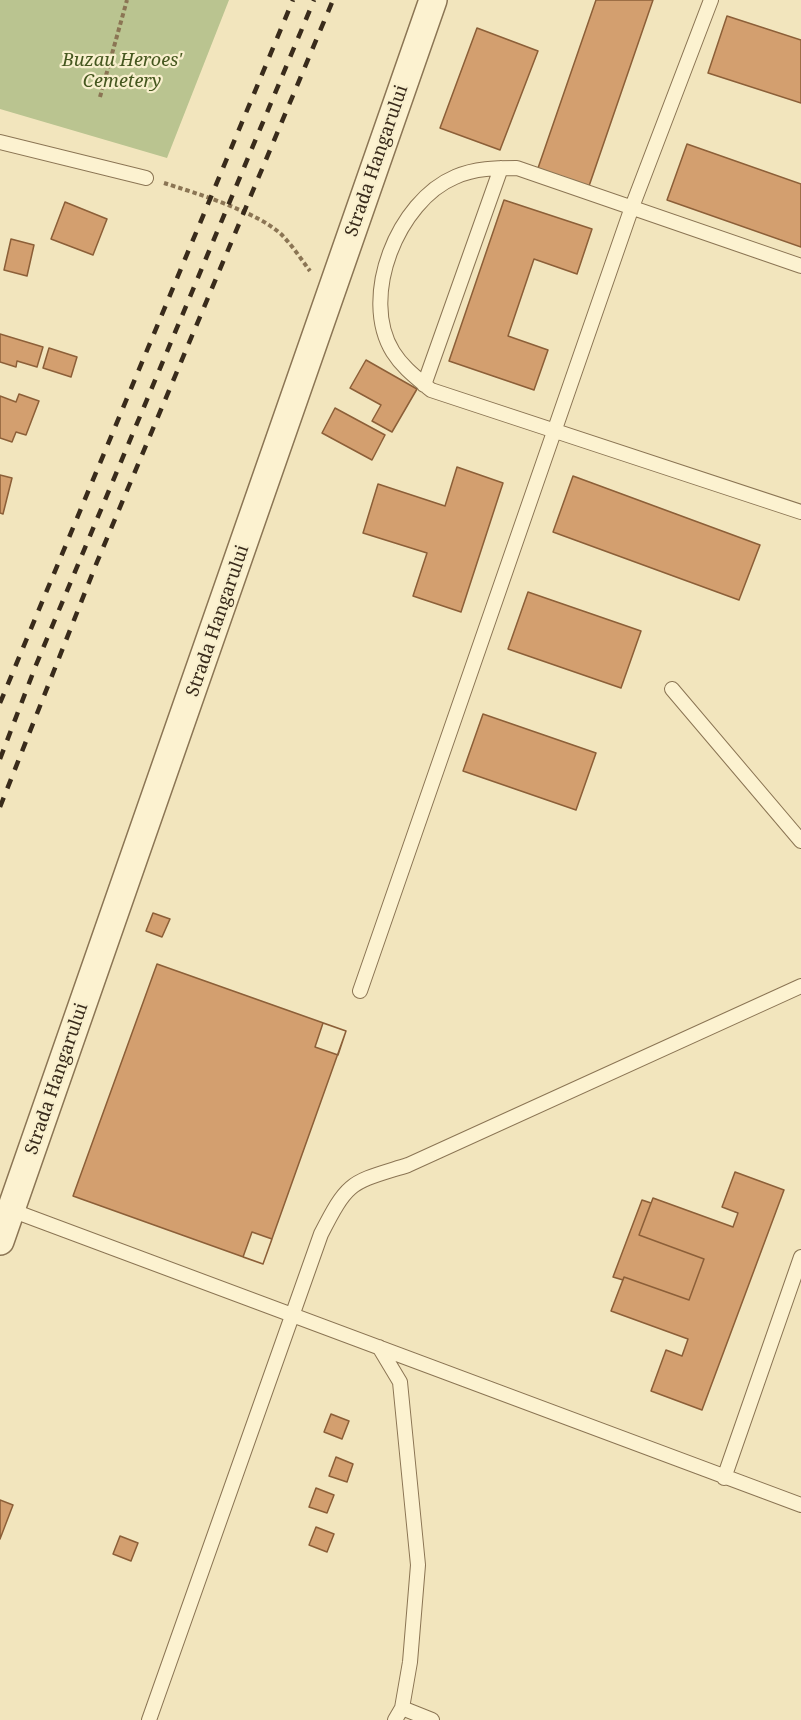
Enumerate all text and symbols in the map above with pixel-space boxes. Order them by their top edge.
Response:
park label: Buzau Heroes' Cemetery [62,50,182,92]
street label: Strada Hangarului [341,82,413,240]
street label: Strada Hangarului [182,542,254,700]
street label: Strada Hangarului [21,1000,93,1158]

